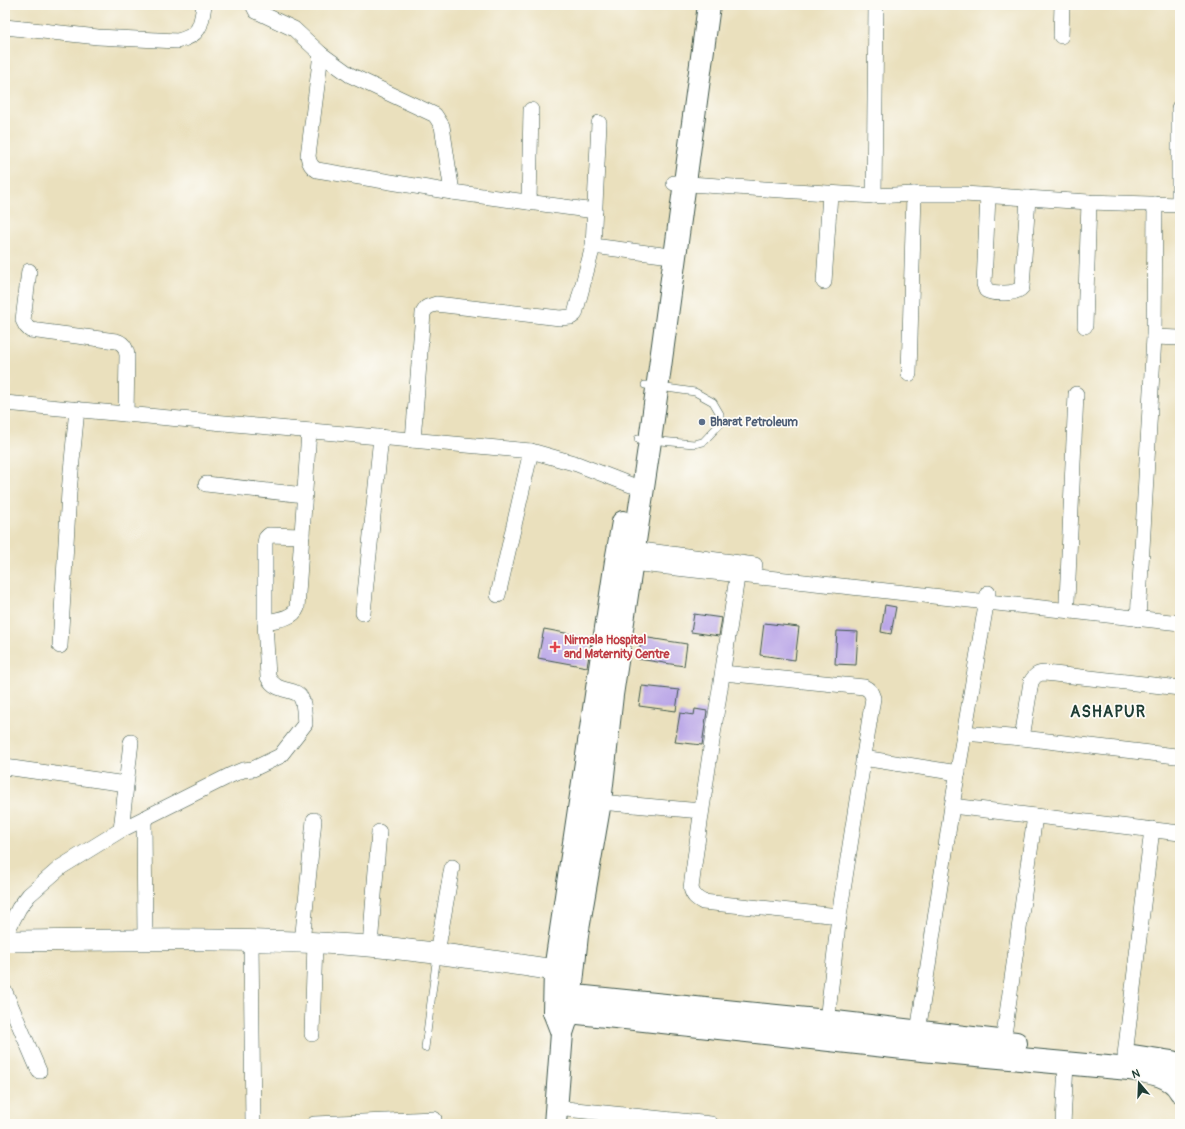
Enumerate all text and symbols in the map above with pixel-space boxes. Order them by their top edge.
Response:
place label: Bharat Petroleum [710,415,798,430]
marker: Bharat Petroleum [697,417,707,427]
place label: Nirmala Hospital and Maternity Centre [564,633,671,662]
marker: Nirmala Hospital and Maternity Centre [549,641,561,653]
district label: ASHAPUR [1070,702,1146,722]
north arrow [1119,1063,1159,1103]
text: N [1130,1066,1142,1081]

